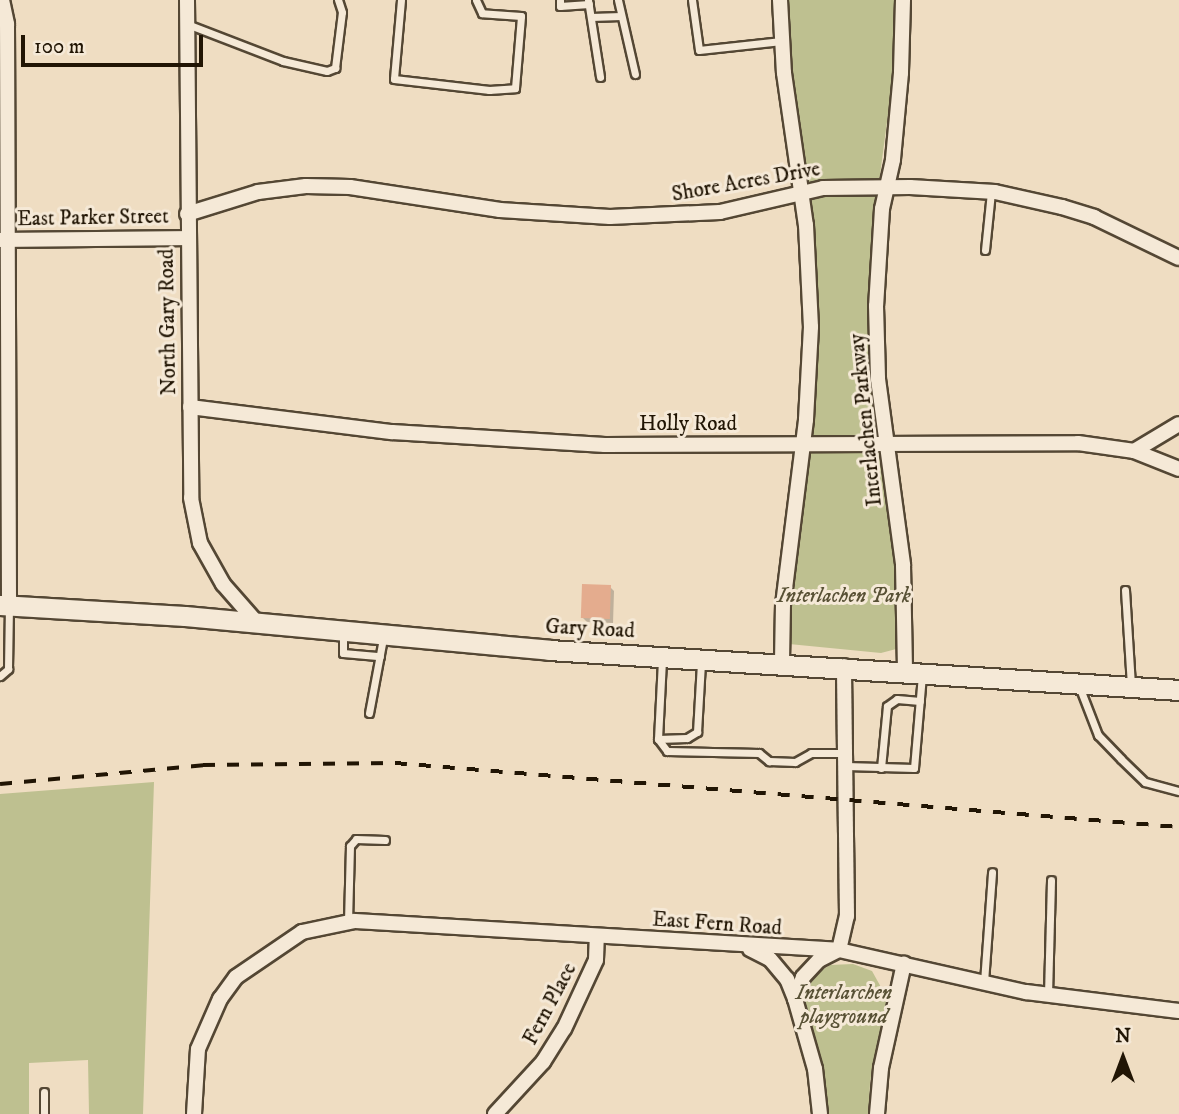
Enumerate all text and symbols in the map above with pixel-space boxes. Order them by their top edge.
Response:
scale bar [24,21,206,65]
text: 100 m [34,34,85,60]
street label: Shore Acres Drive [670,157,822,207]
street label: East Parker Street [17,204,169,232]
street label: North Gary Road [154,249,182,395]
street label: Interlachen Parkway [844,332,888,508]
street label: Holly Road [639,411,737,437]
park label: Interlachen Park [777,583,911,609]
street label: Gary Road [545,614,635,644]
street label: East Fern Road [651,907,783,941]
street label: Fern Place [518,959,582,1049]
park label: Interlarchen playground [796,980,892,1030]
north arrow [1088,1023,1158,1093]
text: N [1115,1025,1131,1048]

